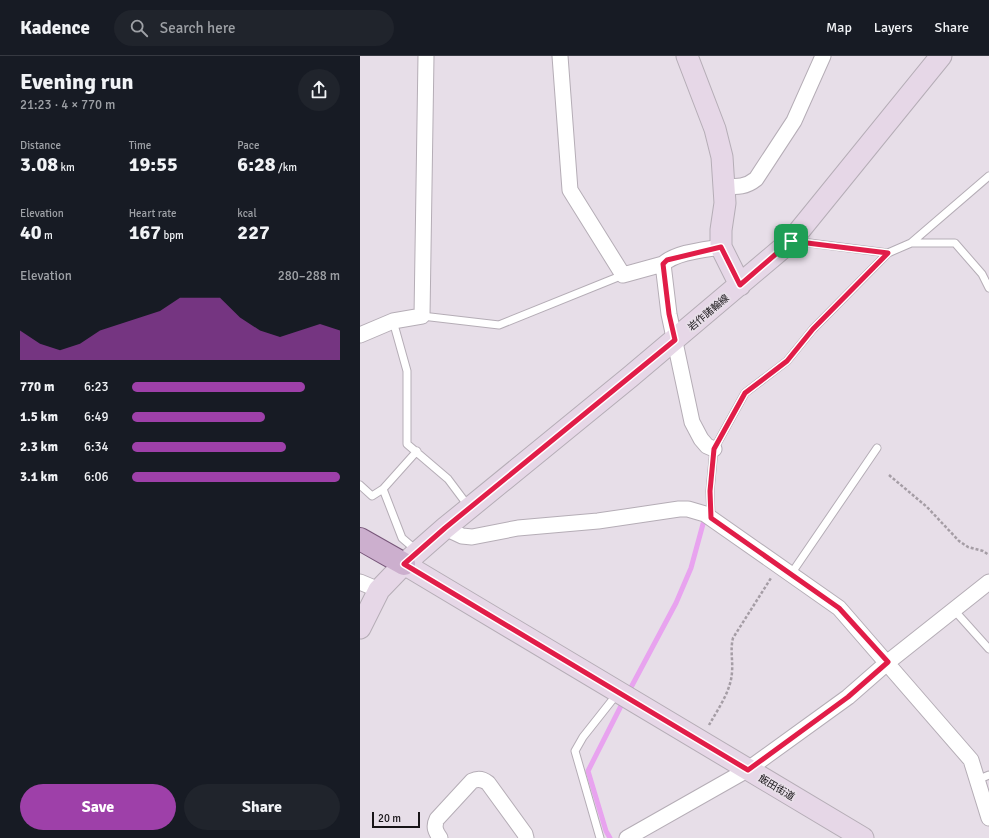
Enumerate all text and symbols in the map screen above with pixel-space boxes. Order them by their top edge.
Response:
search box [114,10,394,46]
text: Kadence [20,16,90,40]
icon: search [128,17,150,39]
text: Search here [160,19,235,37]
text: Map [826,19,852,36]
text: Layers [874,19,913,36]
text: Share [935,19,969,36]
text: Evening run [20,68,134,95]
button: share [298,69,340,111]
text: 21:23 · 4 × 770 m [20,97,115,113]
text: Distance [20,139,61,152]
text: Time [129,139,151,152]
text: Pace [237,139,260,152]
text: 3.08 [20,152,58,177]
text: 19:55 [129,152,178,177]
text: 6:28 [237,152,276,177]
text: km [58,161,75,174]
text: /km [276,161,297,174]
text: Elevation [20,207,64,220]
text: Heart rate [129,207,176,220]
text: kcal [237,207,257,220]
text: 40 [20,220,42,245]
text: 167 [129,220,161,245]
text: 227 [237,220,270,245]
pin [774,224,808,258]
text: m [42,229,53,242]
text: bpm [161,229,184,242]
icon: arrive [780,230,802,252]
text: Elevation [20,268,72,284]
text: 280–288 m [278,268,340,284]
street label: 岩作諸輪線 [686,292,732,333]
text: 770 m [20,379,54,395]
text: 6:23 [84,379,109,395]
text: 1.5 km [20,409,58,425]
text: 6:49 [84,409,109,425]
text: 2.3 km [20,439,58,455]
text: 6:34 [84,439,109,455]
text: 3.1 km [20,469,58,485]
text: 6:06 [84,469,109,485]
street label: 飯田街道 [756,772,797,803]
button: Save [20,784,176,830]
button: Share [184,784,340,830]
scale bar [372,810,420,829]
text: 20 m [378,812,401,825]

